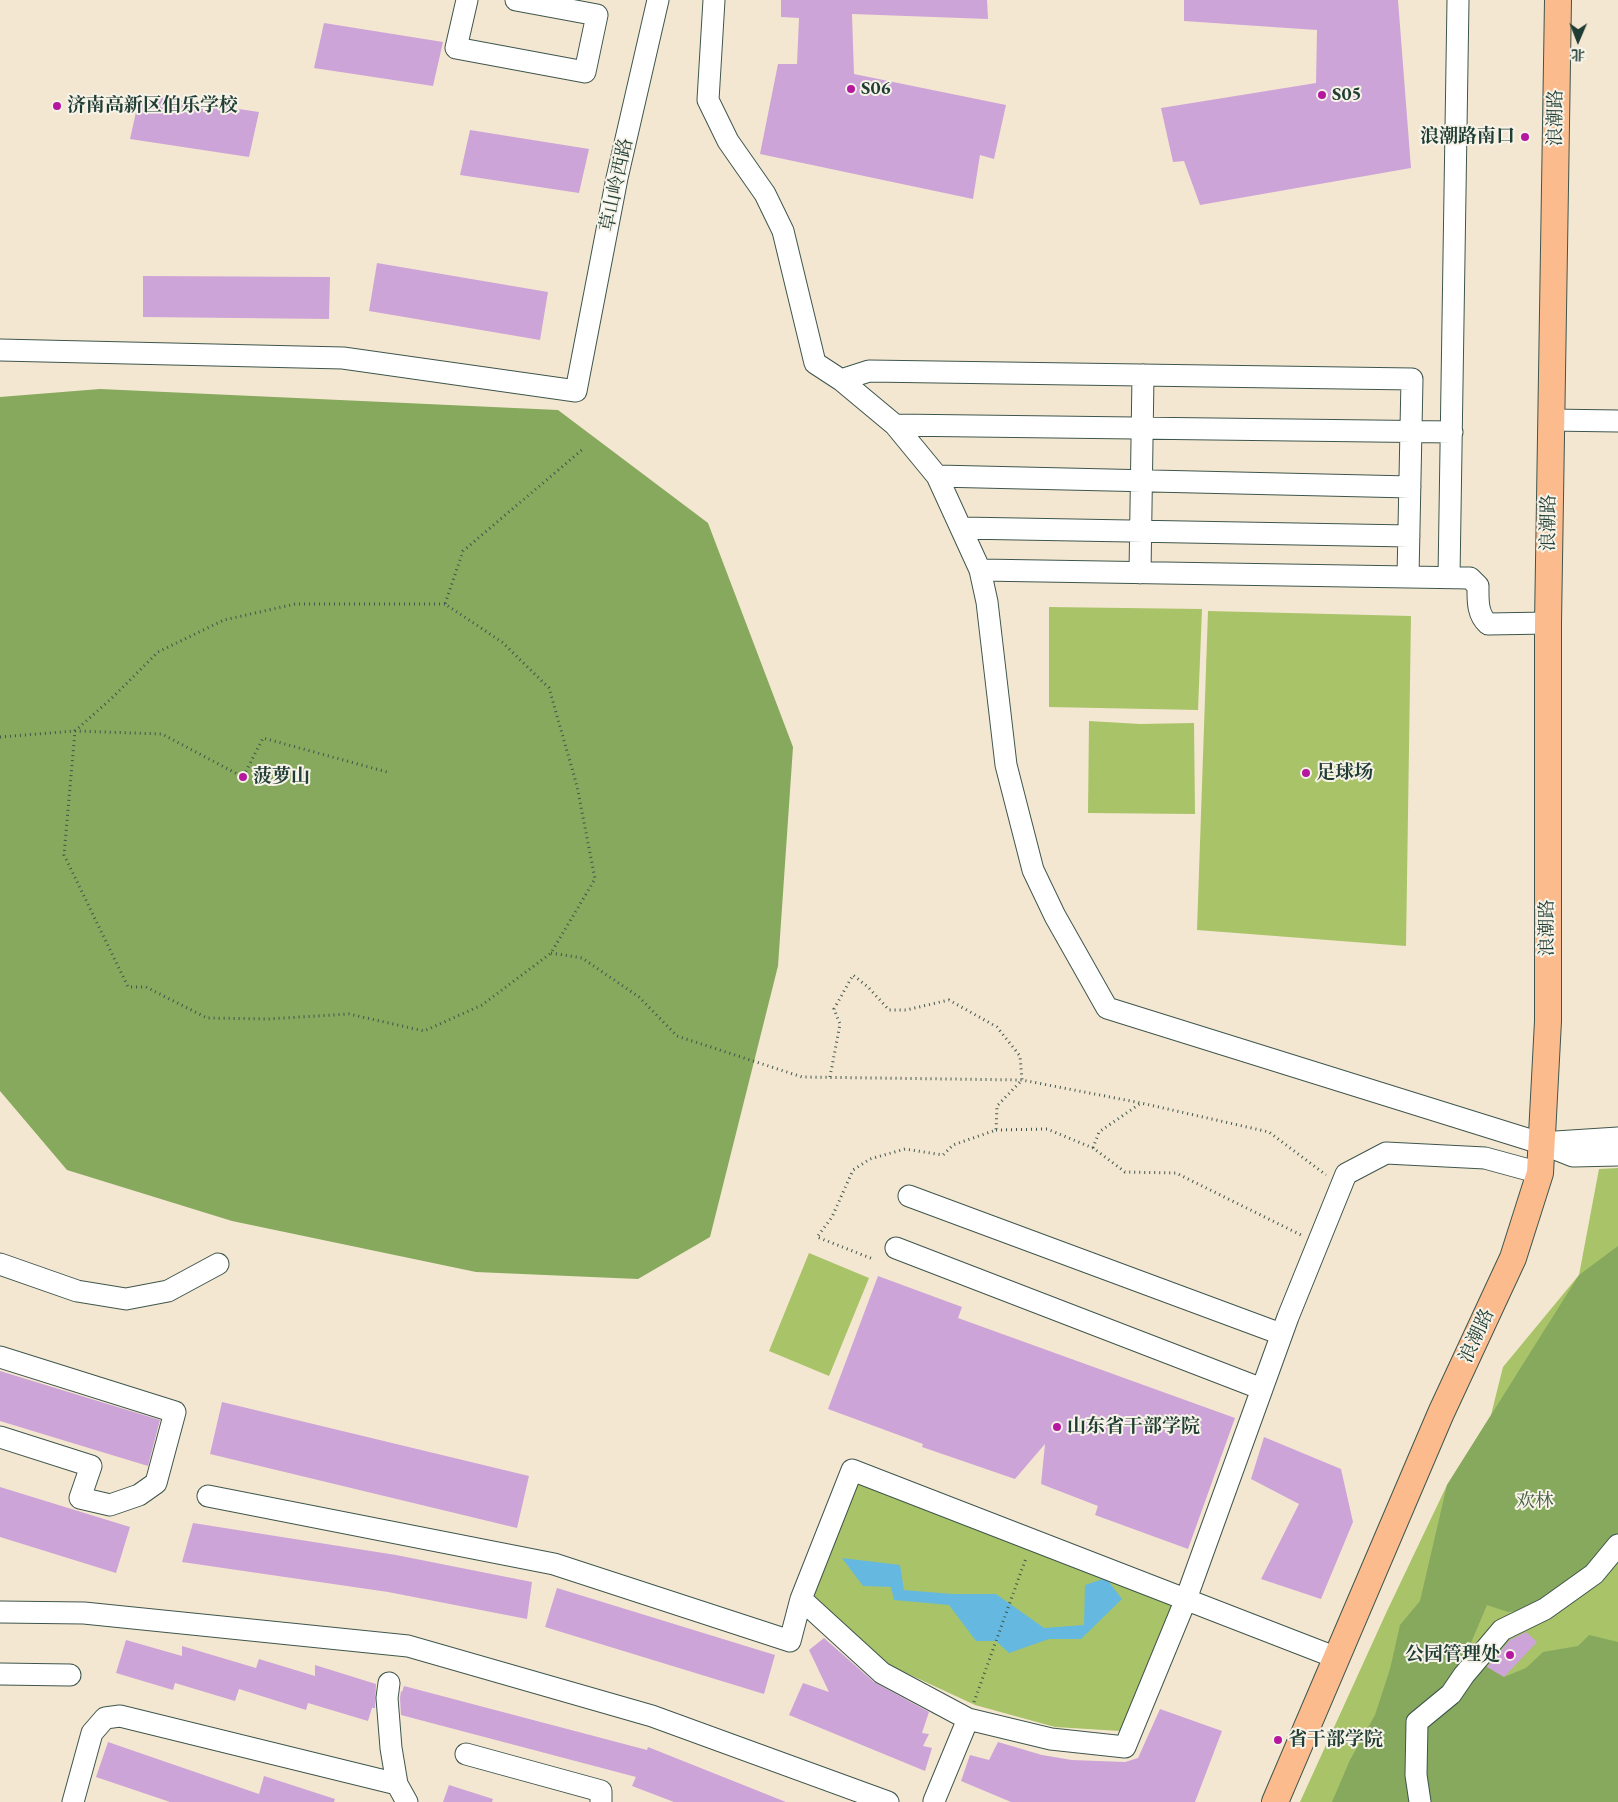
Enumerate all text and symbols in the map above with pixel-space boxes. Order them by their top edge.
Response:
north arrow [1553,15,1603,65]
text: 北 [1571,46,1585,64]
place label: S06 [861,78,890,100]
marker: S06 [845,83,857,95]
place label: S05 [1332,84,1361,106]
marker: S05 [1316,89,1328,101]
street label: 浪潮路 [1544,89,1568,147]
place label: 济南高新区伯乐学校 [67,95,238,117]
marker: 济南高新区伯乐学校 [51,100,63,112]
place label: 浪潮路南口 [1420,126,1515,148]
marker: 浪潮路南口 [1519,131,1531,143]
street label: 草山岭西路 [596,136,638,234]
street label: 浪潮路 [1537,494,1561,552]
place label: 足球场 [1316,762,1373,784]
place label: 菠萝山 [253,766,310,788]
marker: 足球场 [1300,767,1312,779]
marker: 菠萝山 [237,771,249,783]
street label: 浪潮路 [1537,900,1559,956]
street label: 浪潮路 [1455,1305,1499,1367]
place label: 山东省干部学院 [1067,1416,1200,1438]
marker: 山东省干部学院 [1051,1421,1063,1433]
park label: 欢林 [1516,1491,1554,1513]
place label: 公园管理处 [1405,1644,1500,1666]
marker: 公园管理处 [1504,1649,1516,1661]
place label: 省干部学院 [1288,1729,1383,1751]
marker: 省干部学院 [1272,1734,1284,1746]

